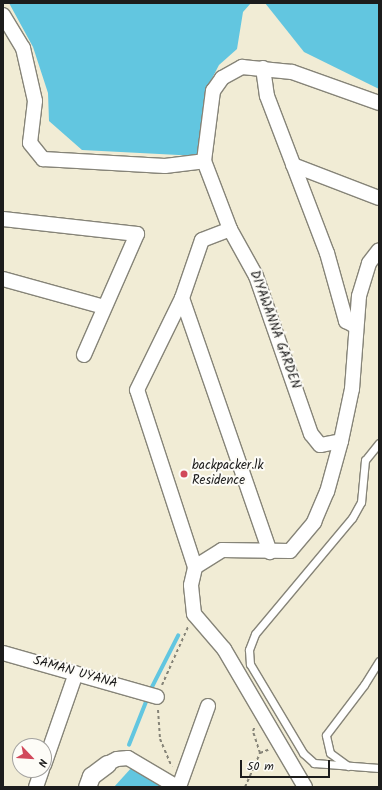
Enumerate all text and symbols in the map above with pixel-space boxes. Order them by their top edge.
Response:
street label: DIYAWANNA GARDEN [245,269,303,391]
place label: backpacker.lk Residence [192,459,264,490]
marker: backpacker.lk Residence [179,469,189,479]
street label: SAMAN UYANA [31,654,119,692]
north arrow [12,738,52,778]
scale bar [242,752,332,778]
text: N [32,756,52,770]
text: 50 m [247,757,274,776]

